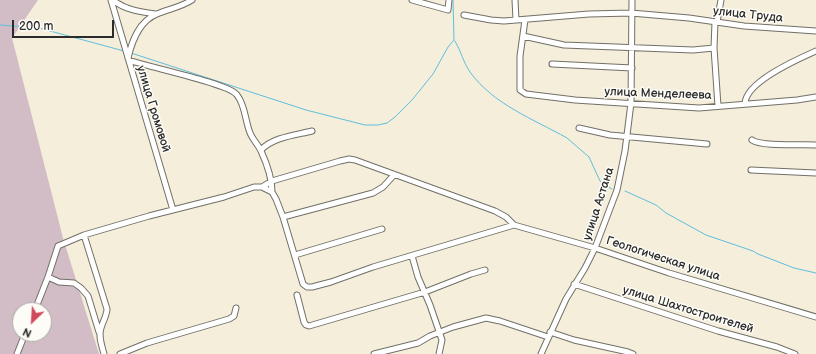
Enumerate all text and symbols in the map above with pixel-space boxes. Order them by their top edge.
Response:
street label: улица Труда [712,4,784,26]
scale bar [14,12,116,38]
text: 200 m [19,19,53,34]
street label: улица Громовой [133,64,173,154]
street label: улица Менделеева [604,85,712,103]
street label: улица Астана [580,166,618,242]
street label: Геологическая улица [604,234,722,284]
street label: улица Шахтостроителей [621,283,755,337]
north arrow [12,302,52,342]
text: N [21,325,34,340]

